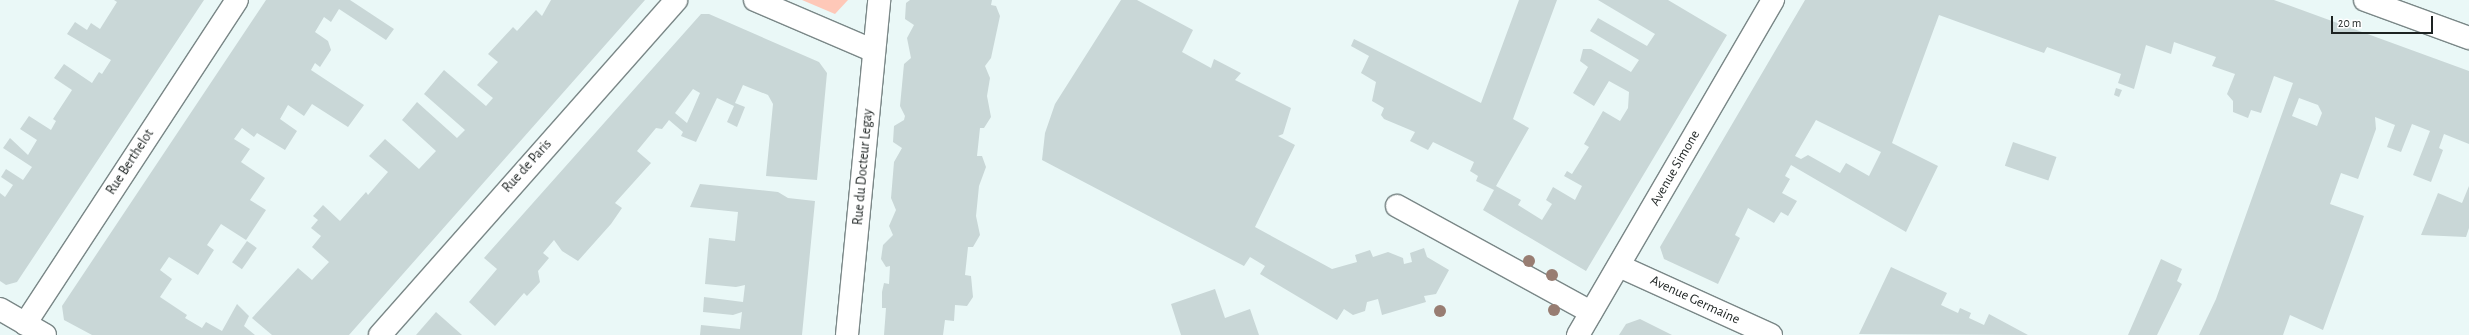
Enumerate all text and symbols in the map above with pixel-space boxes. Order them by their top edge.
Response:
scale bar [2333,8,2435,34]
text: 20 m [2338,17,2361,29]
street label: Rue du Docteur Legay [850,108,876,226]
street label: Rue Berthelot [103,126,157,198]
street label: Avenue Simone [1647,127,1703,209]
street label: Rue de Paris [499,136,555,196]
street label: Avenue Germaine [1648,272,1742,328]

